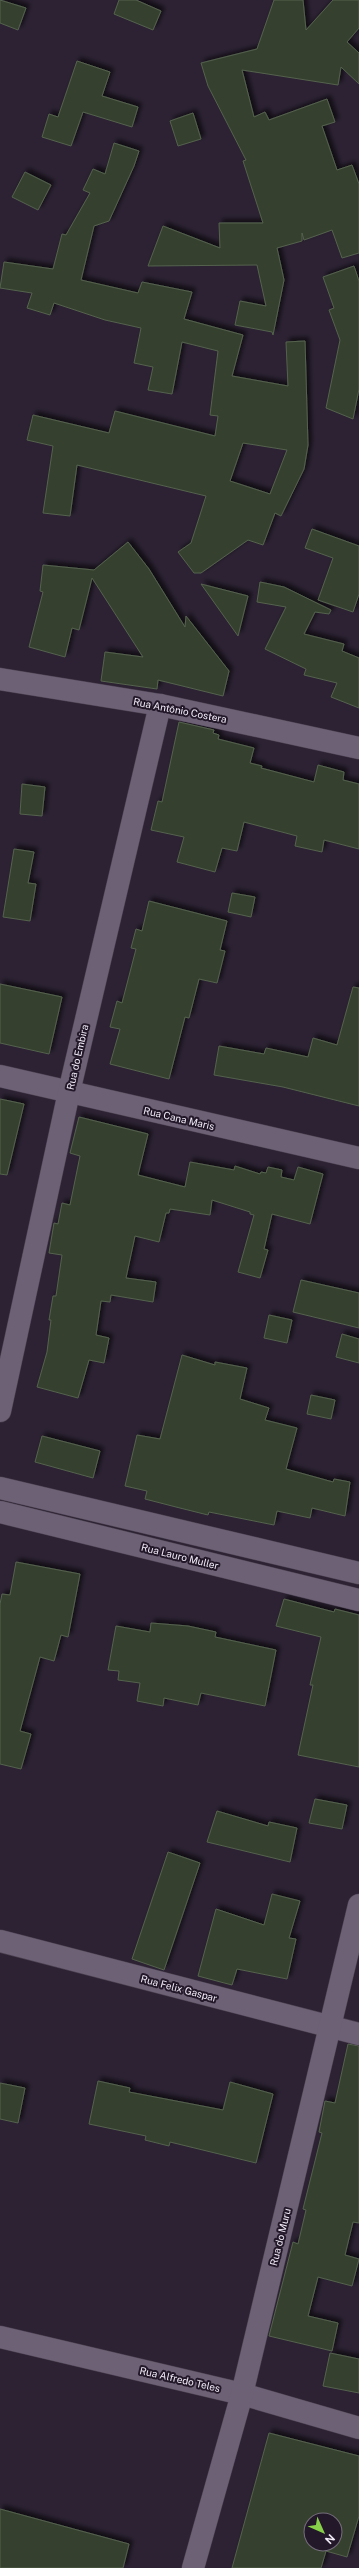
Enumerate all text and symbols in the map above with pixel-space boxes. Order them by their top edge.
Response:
street label: Rua Antônio Costera [132,695,228,725]
street label: Rua do Embira [64,1023,90,1091]
street label: Rua Cana Maris [142,1104,216,1132]
street label: Rua Lauro Muller [140,1541,220,1571]
street label: Rua Felix Gaspar [139,1972,219,2004]
street label: Rua do Muru [267,2207,293,2267]
street label: Rua Alfredo Teles [139,2364,221,2394]
north arrow [303,2512,343,2552]
text: N [323,2532,337,2546]

